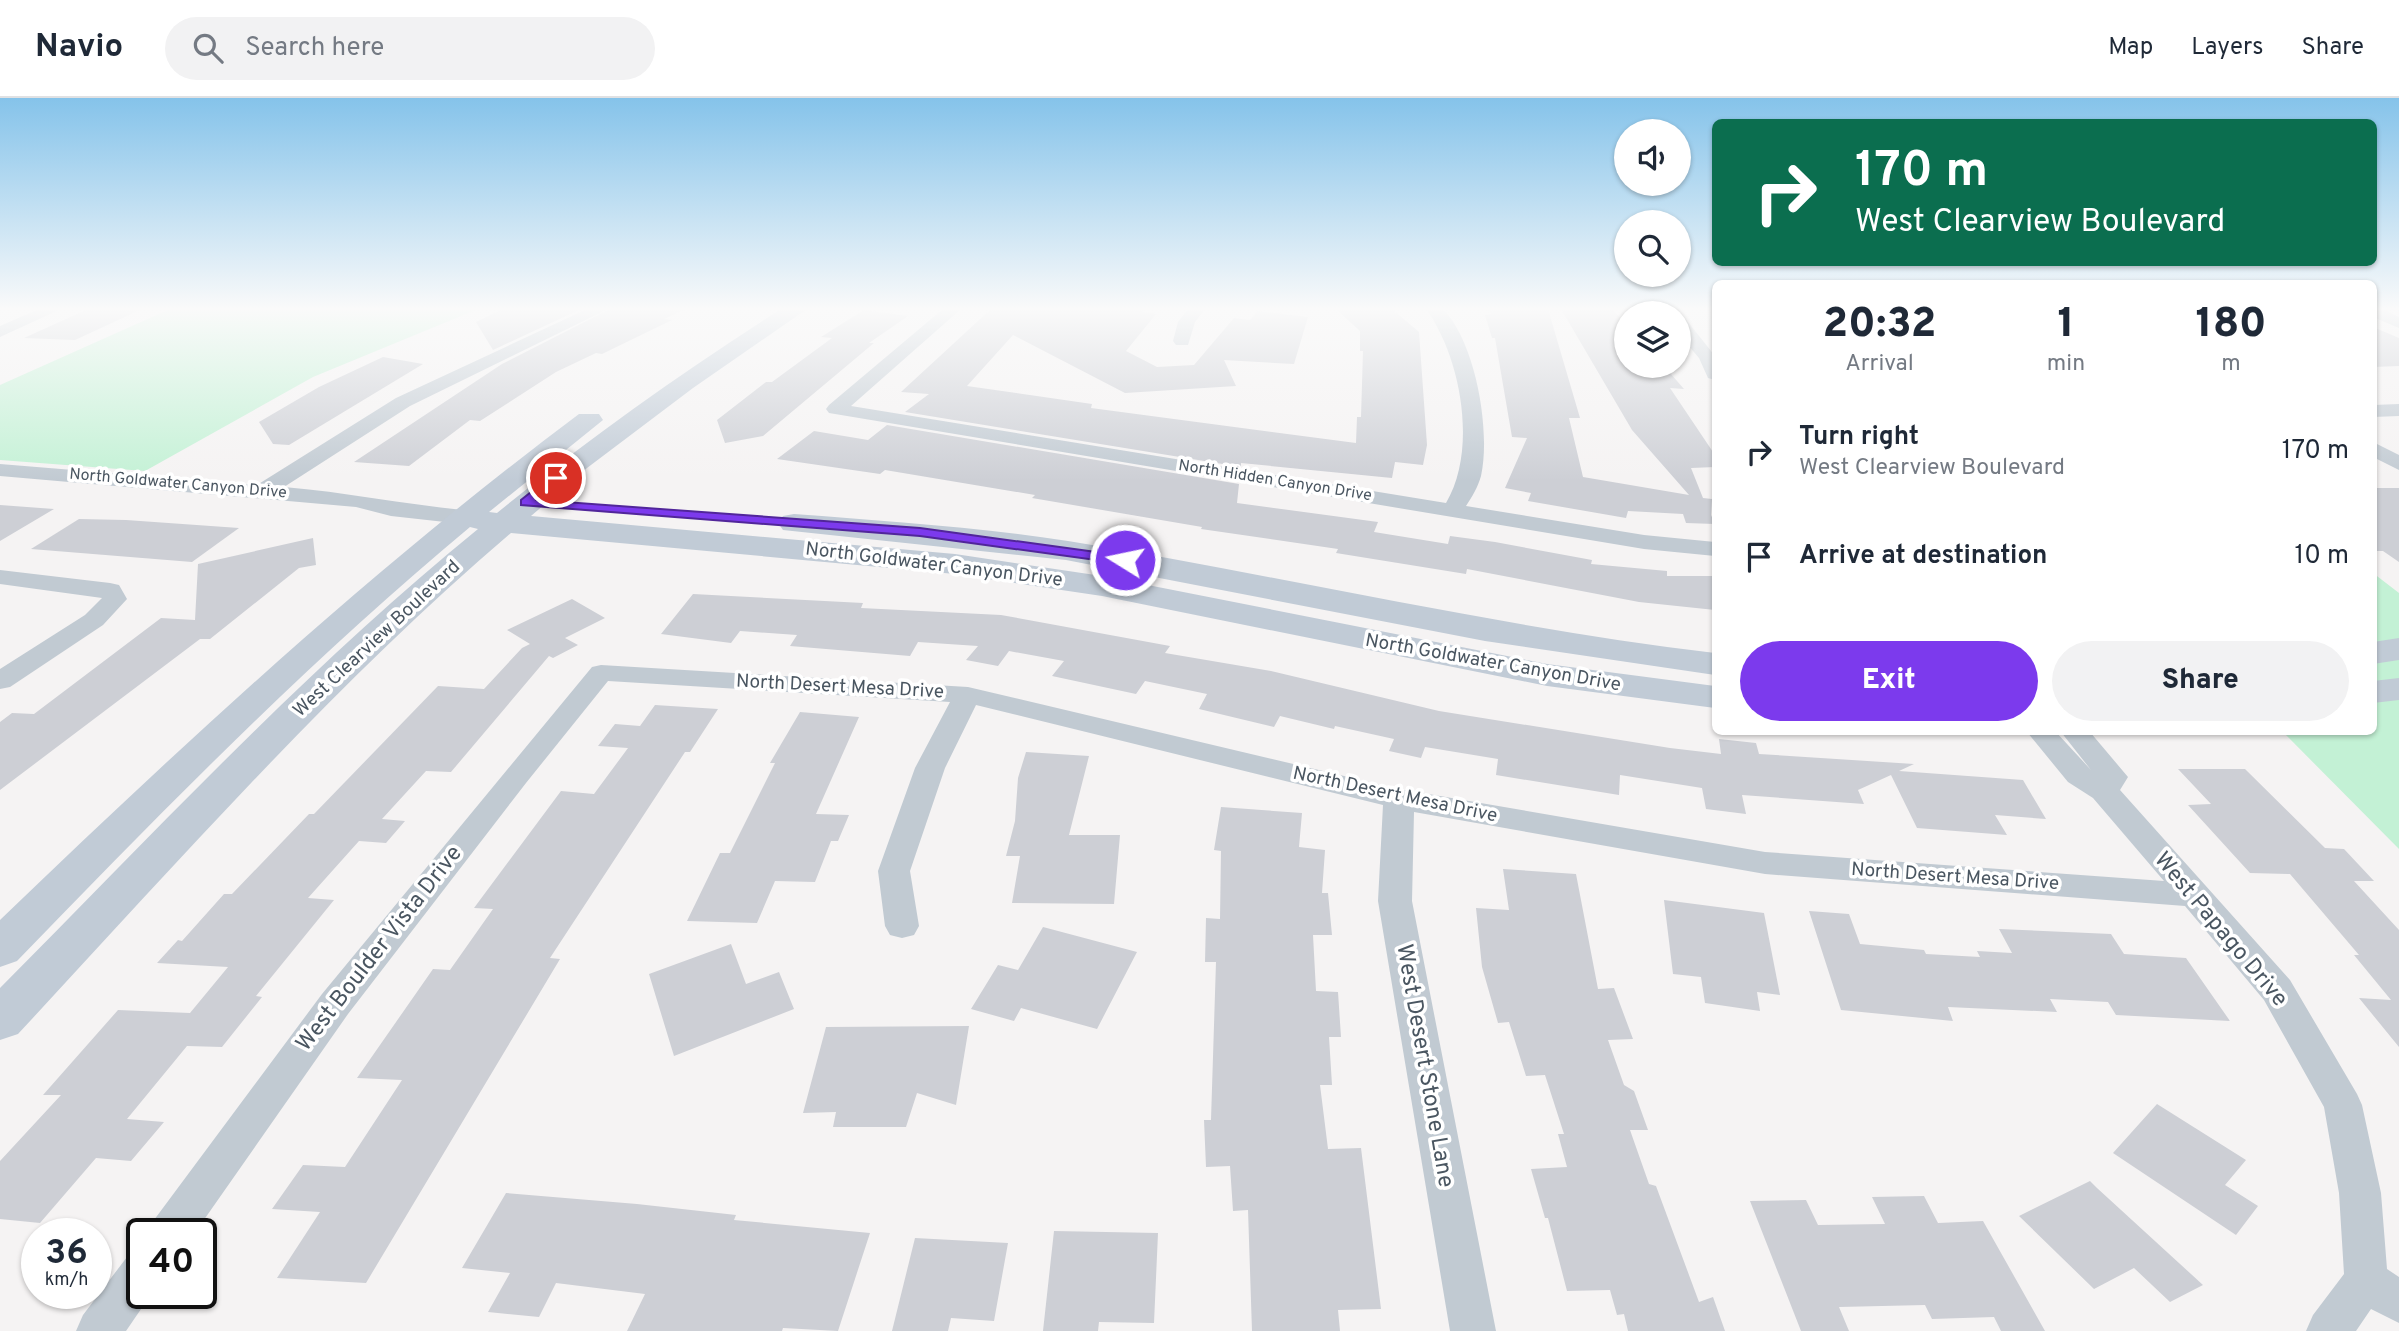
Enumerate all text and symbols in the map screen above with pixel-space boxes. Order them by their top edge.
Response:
search box [165,17,655,80]
text: Navio [35,27,123,69]
icon: search [189,29,227,67]
text: Search here [245,32,384,65]
text: Map [2108,33,2153,63]
text: Layers [2191,33,2263,63]
text: Share [2301,33,2364,63]
map controls [1614,119,1691,378]
button: sound [1614,119,1691,196]
text: 170 m [1855,142,1988,204]
icon: right [1740,147,1831,238]
text: West Clearview Boulevard [1855,203,2225,243]
button: search [1614,210,1691,287]
text: 20:32 [1822,299,1936,352]
text: 1 [2057,299,2075,352]
text: 180 [2196,299,2267,352]
button: layers [1614,301,1691,378]
text: Arrival [1845,350,1914,379]
text: min [2047,350,2085,379]
text: m [2221,350,2241,379]
text: Turn right [1799,421,1919,454]
icon: right [1740,433,1778,471]
text: 170 m [2282,435,2349,468]
pin [526,448,586,508]
text: West Clearview Boulevard [1799,454,2065,483]
street label: North Hidden Canyon Drive [1177,456,1373,506]
icon: arrive [537,459,575,497]
street label: North Goldwater Canyon Drive [68,465,288,503]
position arrow [1088,523,1162,597]
street label: North Goldwater Canyon Drive [804,537,1064,593]
icon: arrive [1740,538,1778,576]
text: Arrive at destination [1799,540,2047,573]
text: 10 m [2294,540,2349,573]
street label: West Clearview Boulevard [288,555,466,723]
street label: North Goldwater Canyon Drive [1363,629,1623,697]
button: Exit [1740,641,2038,721]
button: Share [2052,641,2349,721]
street label: North Desert Mesa Drive [735,670,945,704]
street label: North Desert Mesa Drive [1291,762,1499,828]
street label: West Boulder Vista Drive [291,840,469,1058]
street label: West Papago Drive [2147,847,2293,1013]
street label: North Desert Mesa Drive [1850,858,2060,896]
street label: West Desert Stone Lane [1388,942,1460,1190]
speed limit sign: 40 [126,1218,217,1309]
text: 36 [45,1232,88,1276]
text: km/h [45,1269,88,1292]

